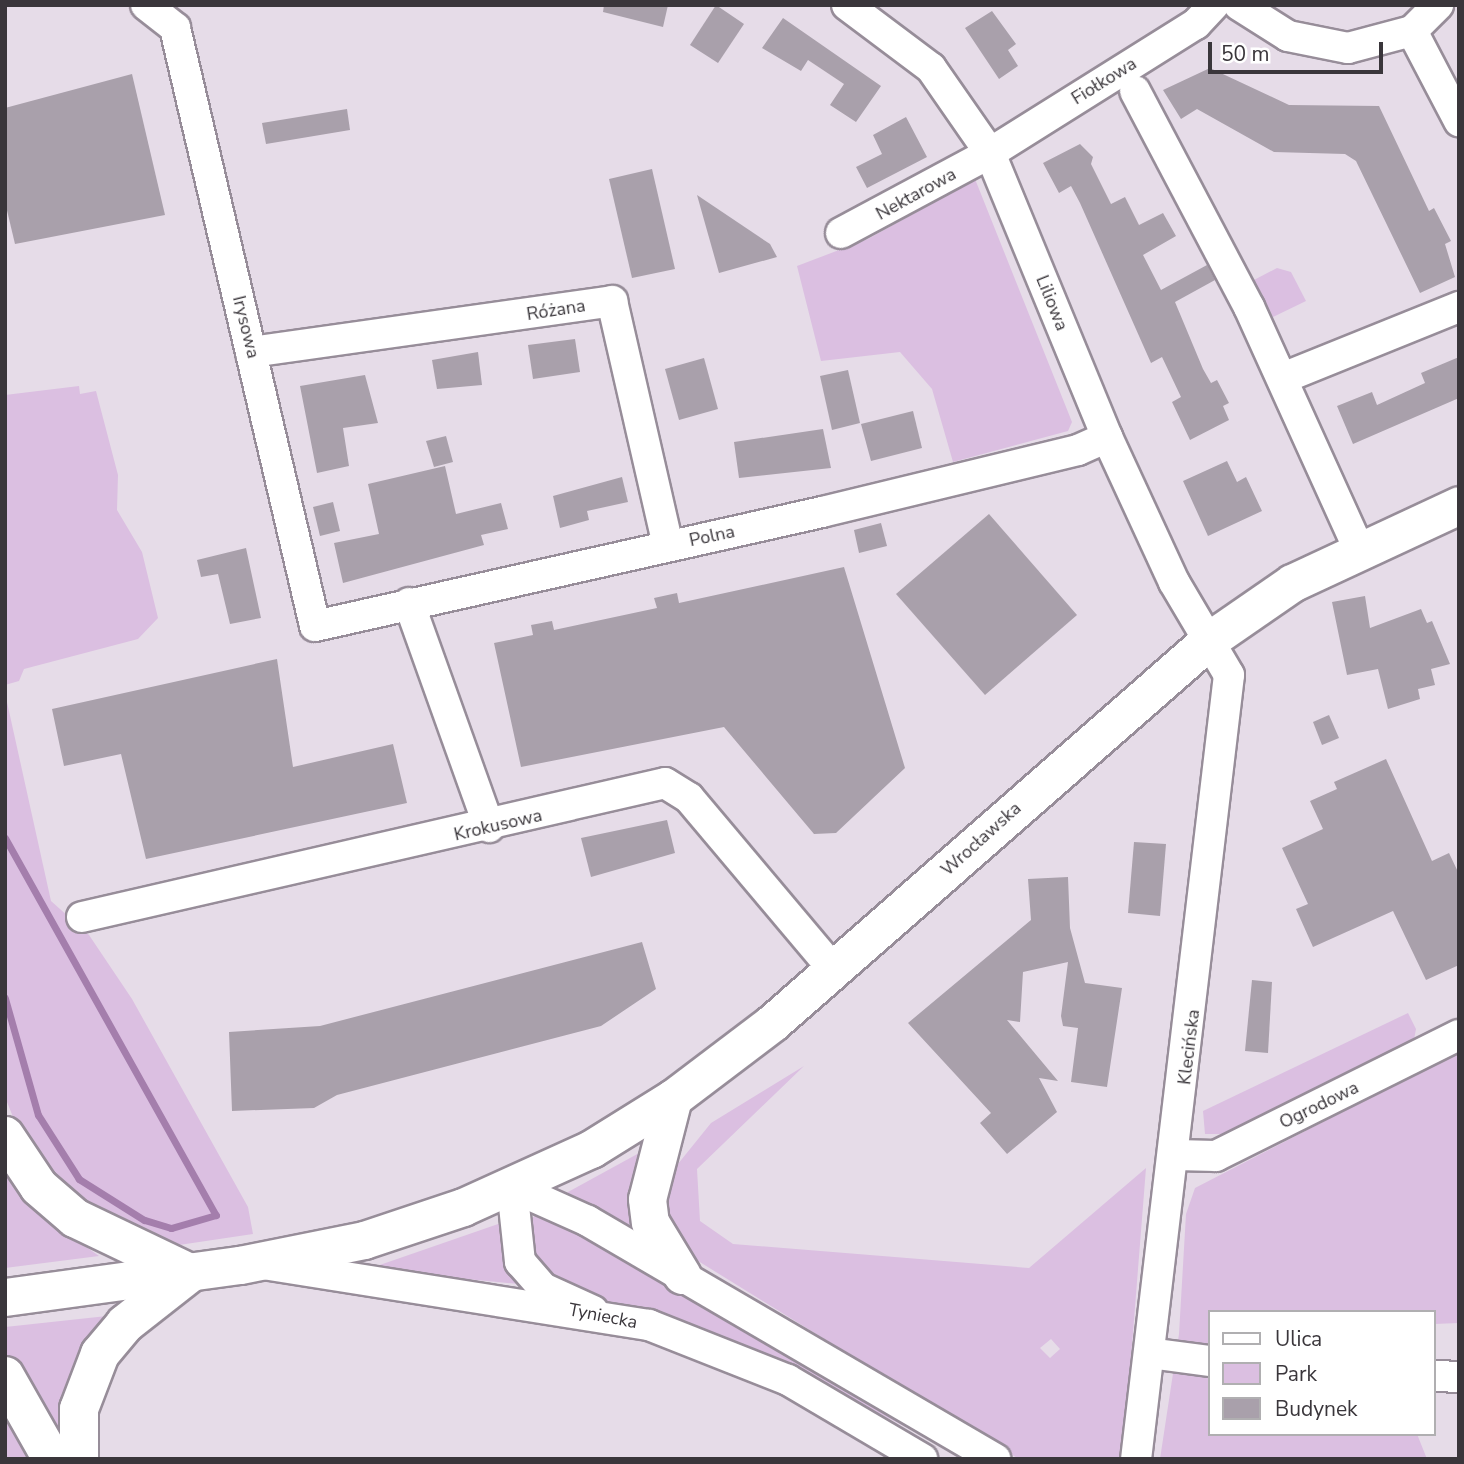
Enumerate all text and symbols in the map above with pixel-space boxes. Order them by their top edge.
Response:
scale bar [1212,28,1387,72]
text: 50 m [1221,40,1270,68]
street label: Fiołkowa [1068,53,1140,109]
street label: Nektarowa [872,163,960,225]
street label: Liliowa [1031,272,1073,334]
street label: Irysowa [228,293,264,361]
street label: Różana [525,295,587,325]
street label: Polna [687,521,737,551]
street label: Wrocławska [936,797,1026,881]
street label: Krokusowa [452,804,544,846]
street label: Klecińska [1174,1008,1204,1086]
street label: Ogrodowa [1276,1077,1362,1133]
street label: Tyniecka [567,1299,639,1333]
legend [1208,1310,1436,1436]
text: Ulica [1275,1325,1322,1353]
text: Park [1275,1360,1317,1388]
text: Budynek [1275,1395,1358,1423]

